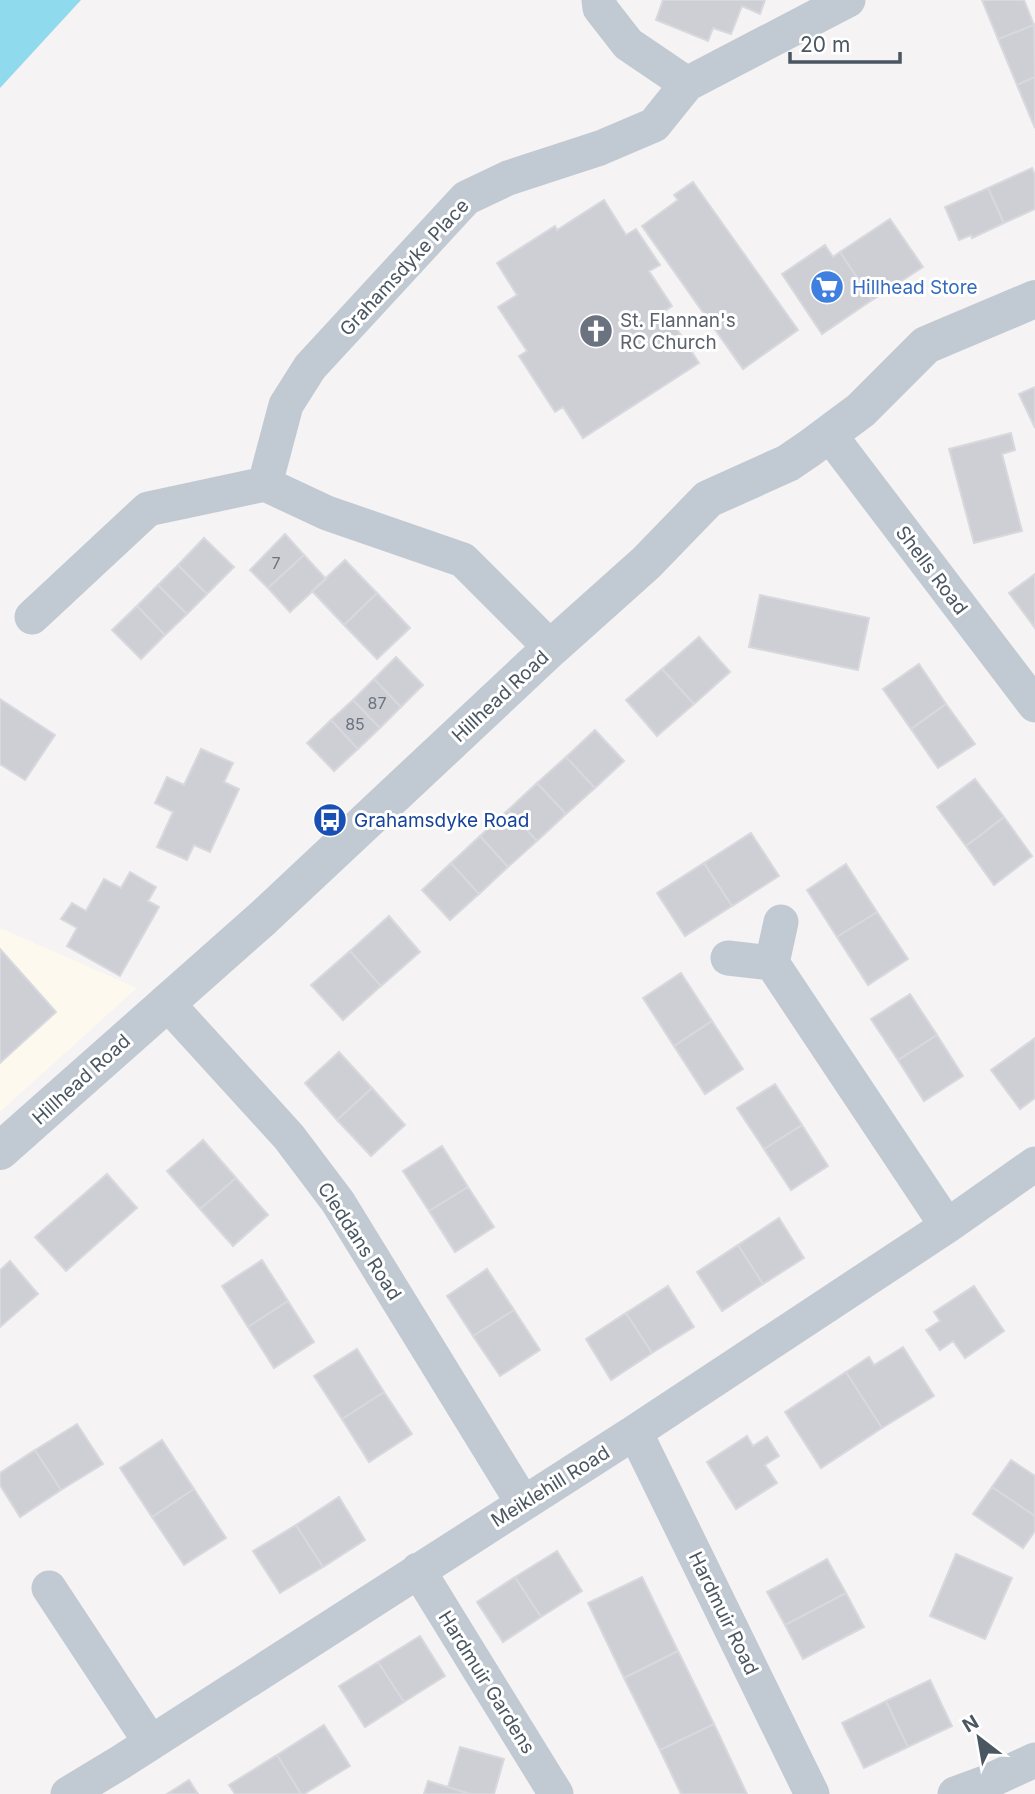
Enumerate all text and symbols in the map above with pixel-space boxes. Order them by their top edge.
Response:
scale bar [790,21,900,65]
text: 20 m [800,32,850,57]
street label: Grahamsdyke Place [335,194,474,341]
supermarket icon: Hillhead Store [808,268,846,306]
place label: Hillhead Store [852,276,978,299]
place label: St. Flannan's RC Church [620,309,736,354]
church icon: St. Flannan's RC Church [577,312,615,350]
street label: Shells Road [891,521,972,619]
house number: 7 [271,553,281,573]
street label: Hillhead Road [447,646,553,747]
house number: 87 [368,693,386,713]
house number: 85 [345,714,365,734]
bus stop icon: Grahamsdyke Road [311,801,349,839]
place label: Grahamsdyke Road [354,809,529,832]
street label: Hillhead Road [28,1029,135,1129]
street label: Cleddans Road [313,1178,406,1305]
street label: Meiklehill Road [487,1441,614,1532]
street label: Hardmuir Road [684,1548,763,1679]
street label: Hardmuir Gardens [433,1607,540,1758]
north arrow [944,1703,1014,1773]
text: N [958,1710,983,1737]

